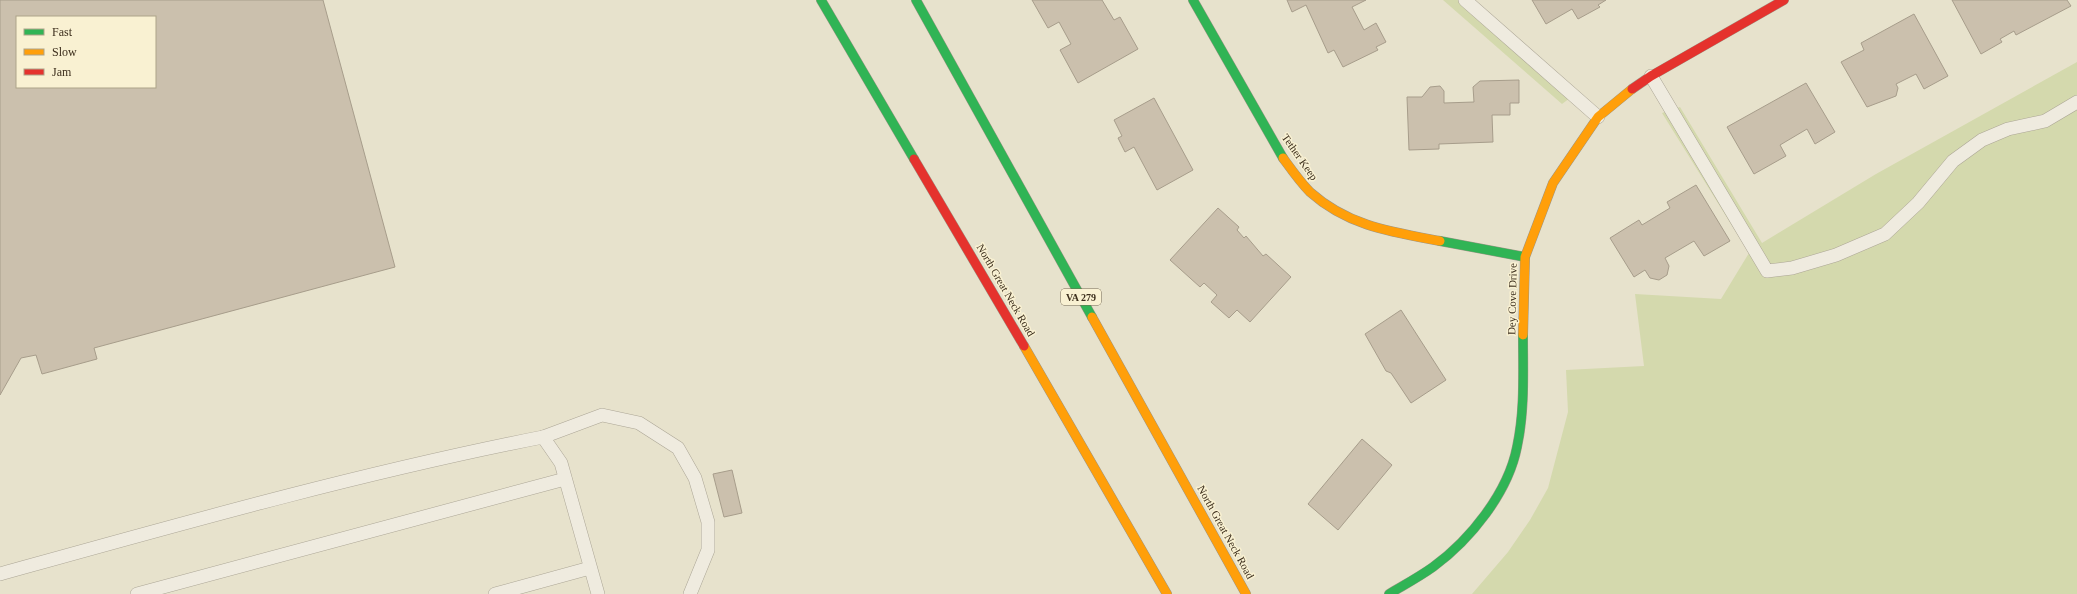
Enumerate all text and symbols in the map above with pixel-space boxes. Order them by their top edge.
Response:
legend [16,16,156,88]
text: Fast [52,25,73,39]
text: Slow [52,45,77,59]
text: Jam [52,65,72,79]
street label: Tether Keep [1280,131,1321,183]
street label: North Great Neck Road [975,242,1038,339]
street label: Dey Cove Drive [1505,263,1519,335]
road number: VA 279 [1061,289,1101,305]
street label: North Great Neck Road [1195,483,1257,581]

